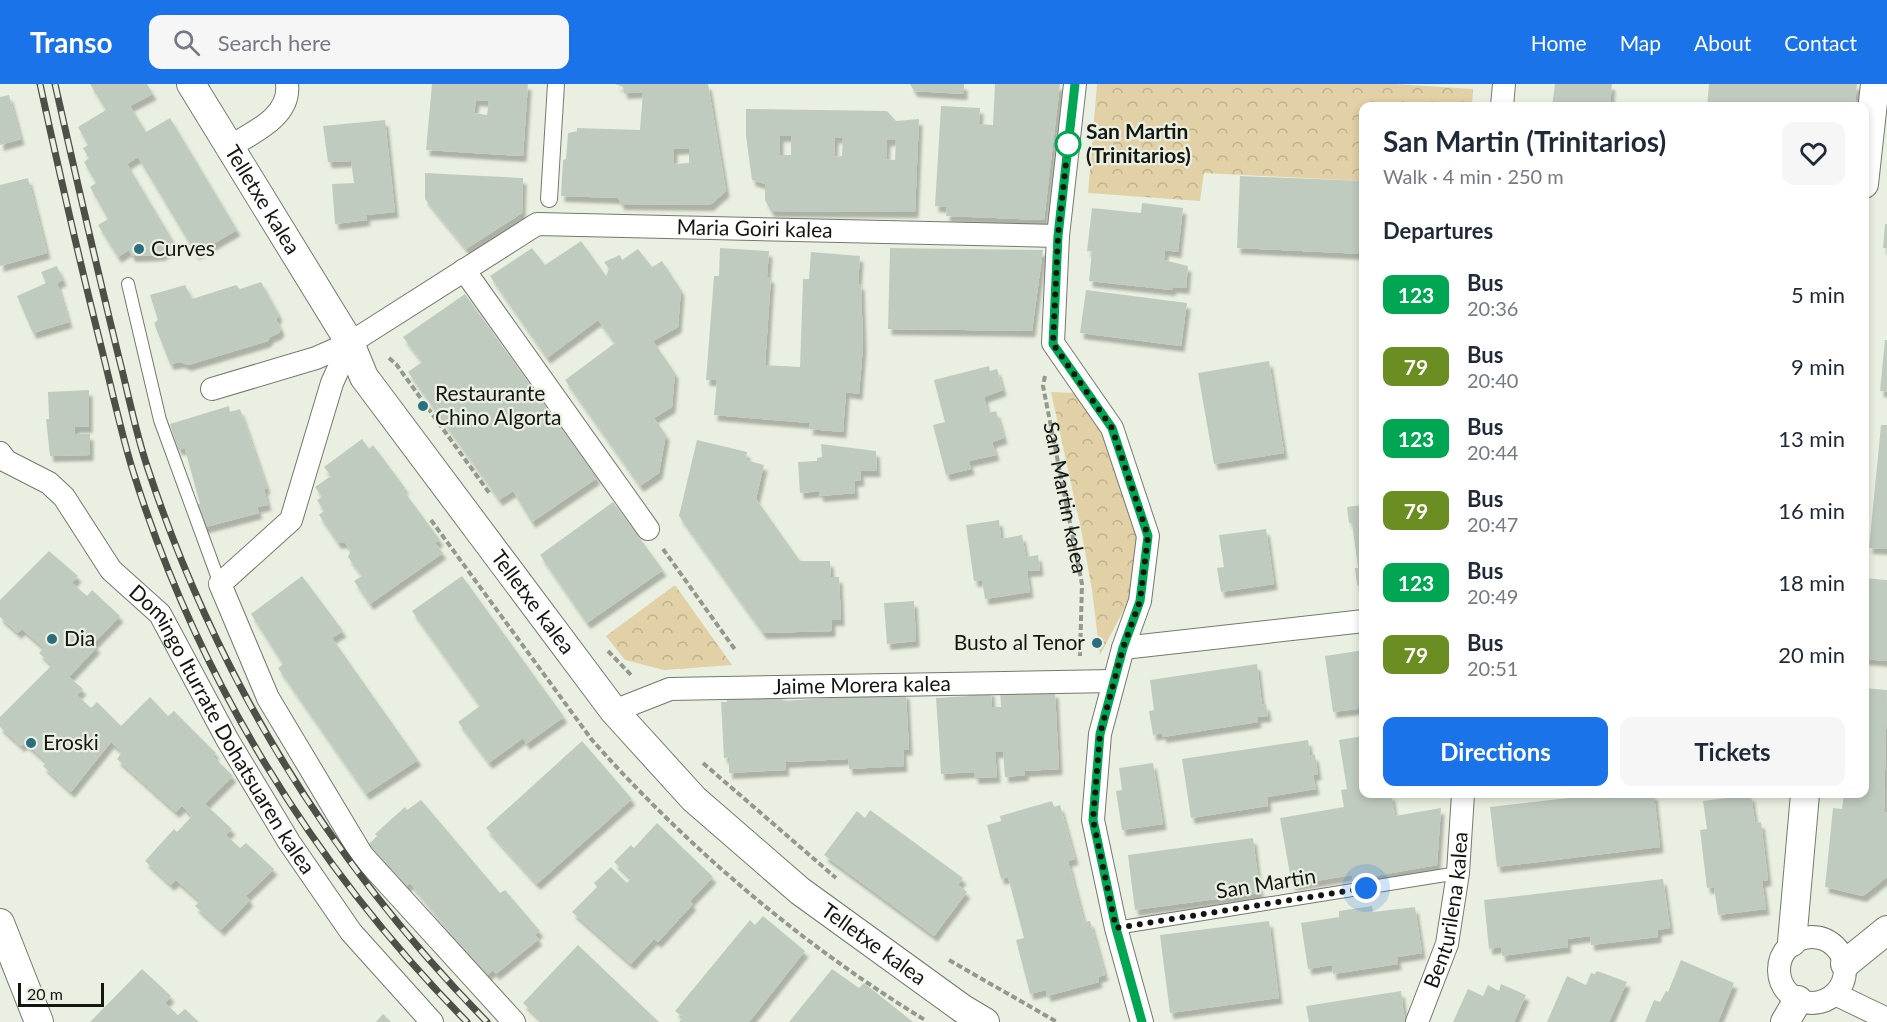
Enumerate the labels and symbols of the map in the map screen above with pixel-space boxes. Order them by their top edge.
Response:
place label: San Martin (Trinitarios) [1086,118,1191,167]
marker: San Martin (Trinitarios) [1055,131,1081,157]
street label: Telletxe kalea [220,140,306,258]
street label: Maria Goiri kalea [676,213,833,242]
place label: Curves [151,235,215,260]
marker: Curves [132,242,146,256]
place label: Restaurante Chino Algorta [435,380,561,429]
marker: Restaurante Chino Algorta [416,399,430,413]
street label: San Martin kalea [1039,420,1094,575]
street label: Telletxe kalea [487,544,581,658]
street label: Domingo Iturrate Dohatsuaren kalea [125,579,321,878]
place label: Dia [64,625,95,650]
place label: Busto al Tenor [954,629,1085,654]
marker: Dia [45,632,59,646]
marker: Busto al Tenor [1090,636,1104,650]
street label: Jaime Morera kalea [773,670,951,698]
place label: Eroski [43,729,99,754]
marker: Eroski [24,736,38,750]
street label: Benturilena kalea [1417,831,1472,991]
street label: San Martin [1214,862,1317,903]
your location [1351,873,1381,903]
street label: Telletxe kalea [817,897,932,989]
scale bar [18,980,104,1008]

